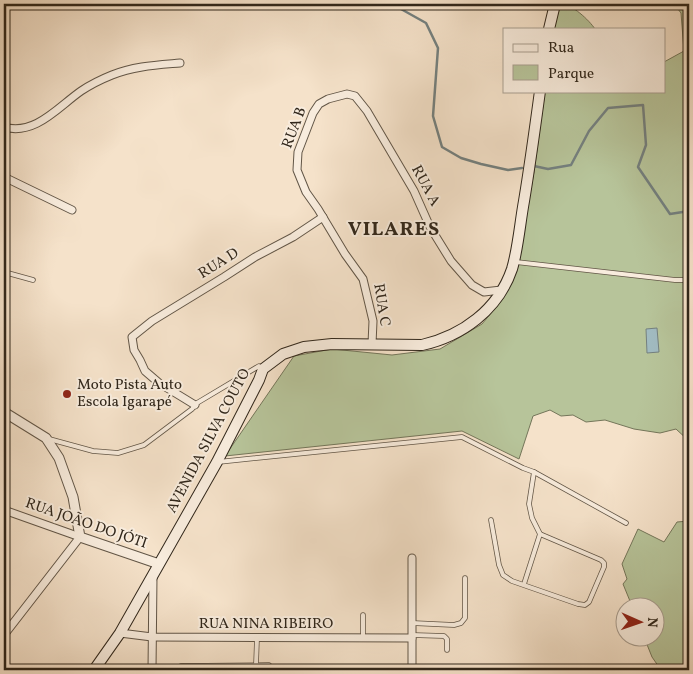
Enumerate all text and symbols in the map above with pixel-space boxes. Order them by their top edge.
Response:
legend [503,28,666,92]
text: Rua [548,38,574,59]
text: Parque [548,64,594,85]
street label: RUA B [278,104,312,152]
street label: RUA A [405,162,445,211]
district label: VILARES [348,216,440,244]
street label: RUA D [195,243,243,285]
street label: RUA C [367,282,395,328]
street label: AVENIDA SILVA COUTO [162,365,256,517]
place label: Moto Pista Auto Escola Igarapé [77,375,182,413]
marker: Moto Pista Auto Escola Igarapé [61,388,73,400]
street label: RUA JOÃO DO JÓTI [22,493,150,555]
north arrow [616,596,666,646]
street label: RUA NINA RIBEIRO [199,614,333,635]
text: N [642,617,661,628]

